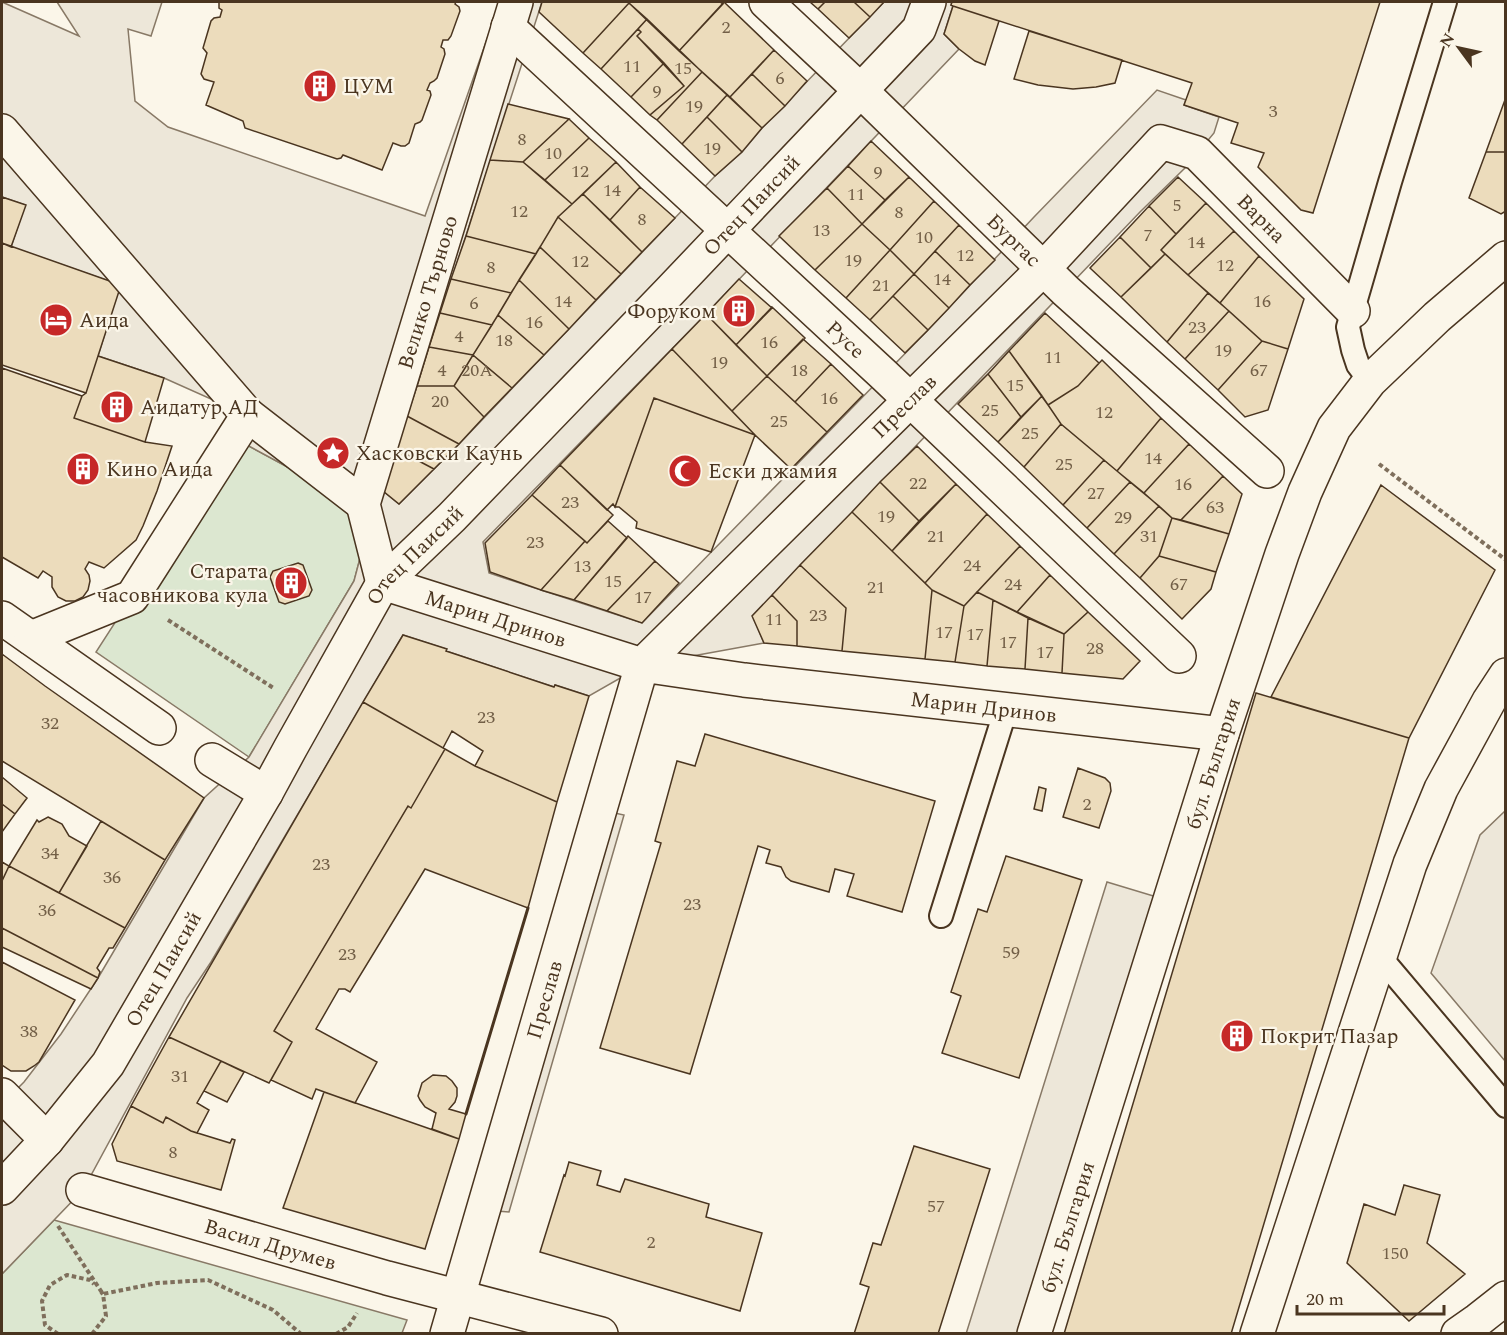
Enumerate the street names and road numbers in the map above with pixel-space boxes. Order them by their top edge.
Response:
street label: Отец Паисий [696,148,808,264]
street label: Варна [1229,187,1293,252]
street label: Бургас [979,207,1048,276]
street label: Велико Търново [390,212,467,373]
street label: Русе [818,313,872,367]
street label: Преслав [865,367,945,447]
street label: Отец Паисий [359,499,472,612]
street label: Марин Дринов [420,582,570,657]
street label: Марин Дринов [909,684,1058,732]
street label: бул. България [1178,694,1250,834]
street label: Отец Паисий [118,906,211,1034]
street label: Преслав [519,957,572,1043]
street label: бул. България [1033,1158,1104,1297]
street label: Васил Друмев [200,1211,340,1279]

